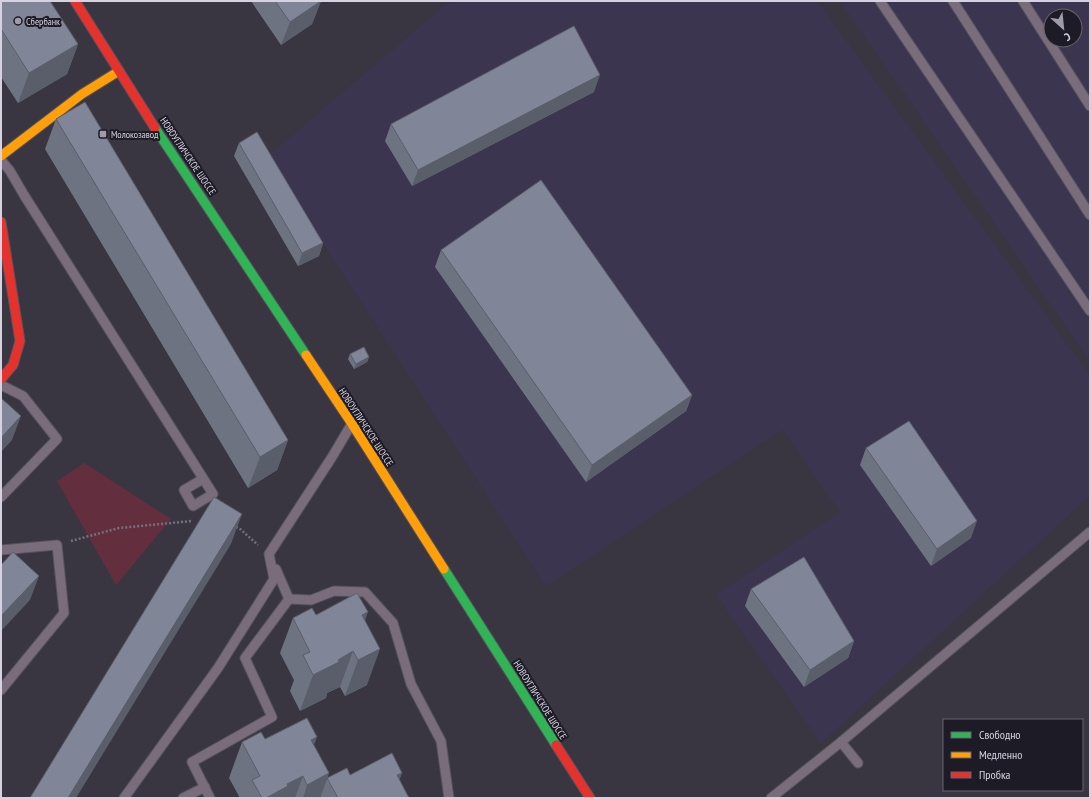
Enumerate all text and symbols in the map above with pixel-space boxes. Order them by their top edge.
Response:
north arrow [1043,8,1083,48]
place label: Сбербанк [26,15,60,28]
marker: Сбербанк [13,16,23,26]
text: С [1062,30,1073,44]
street label: НОВОУГЛИЧСКОЕ ШОССЕ [157,115,219,197]
place label: Молокозавод [111,128,159,141]
marker: Молокозавод [98,129,108,139]
street label: НОВОУГЛИЧСКОЕ ШОССЕ [336,385,396,469]
street label: НОВОУГЛИЧСКОЕ ШОССЕ [510,658,570,742]
legend [943,719,1083,791]
text: Свободно [979,727,1021,742]
text: Медленно [979,747,1022,762]
text: Пробка [979,767,1011,782]

